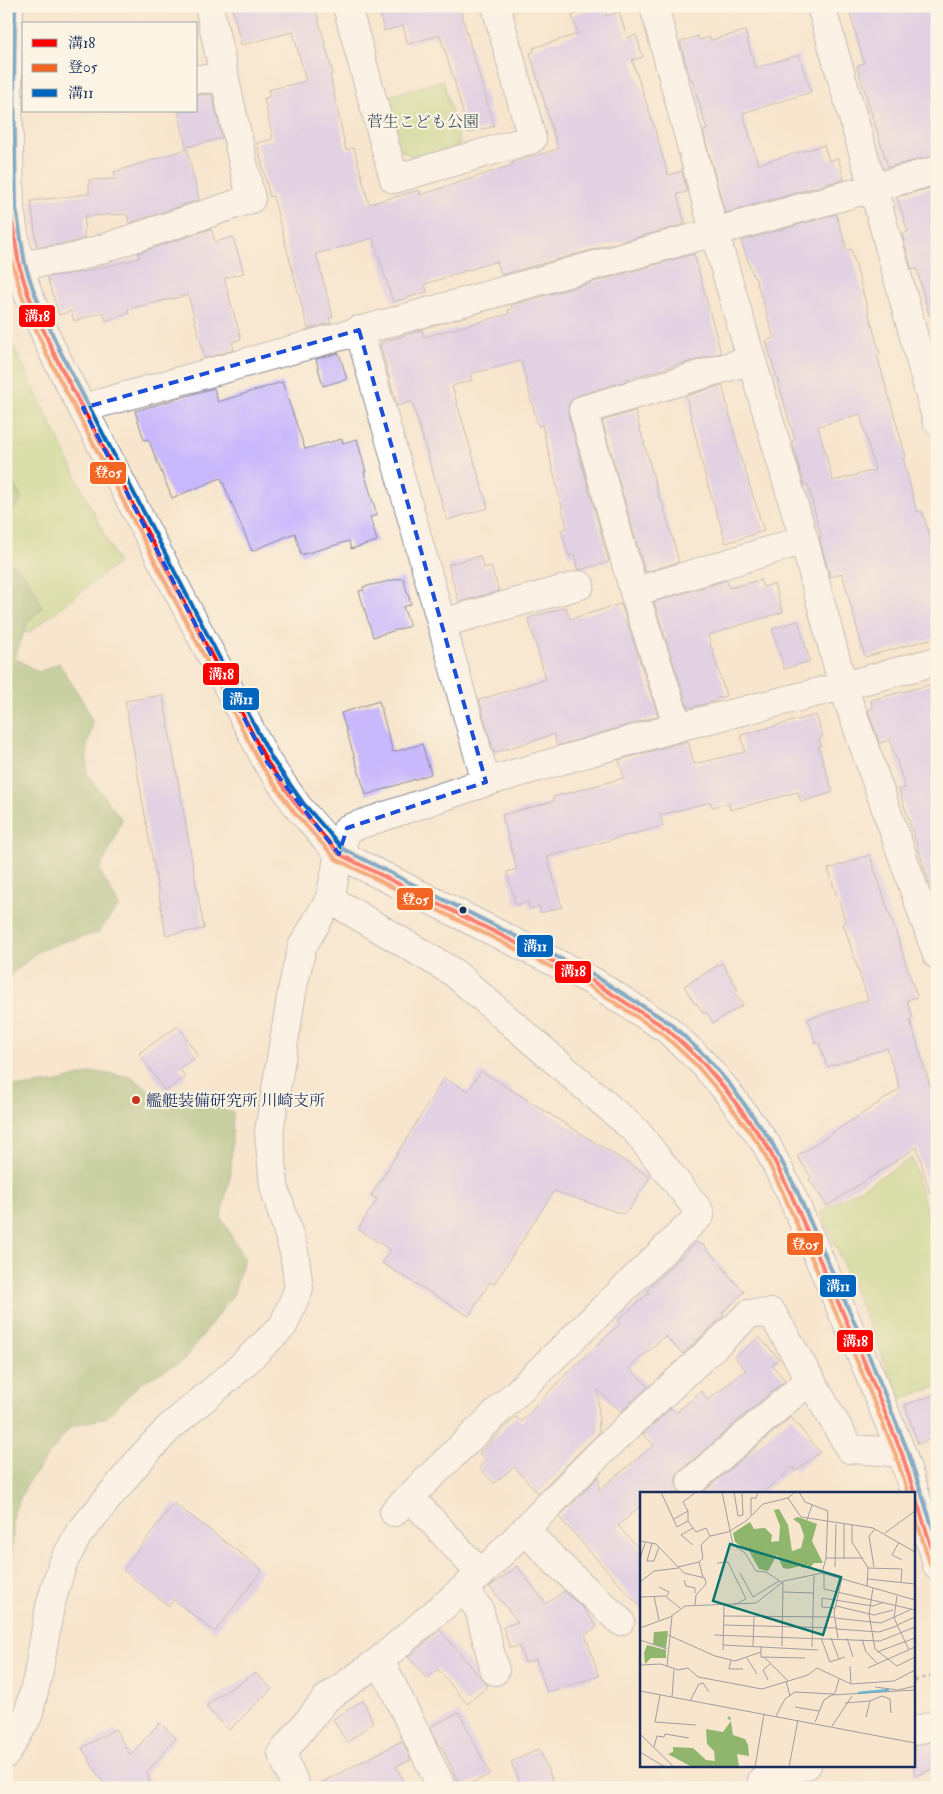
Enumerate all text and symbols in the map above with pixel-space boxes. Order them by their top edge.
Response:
legend [22,22,198,112]
text: 溝18 [68,34,95,53]
text: 登05 [68,58,98,77]
text: 溝11 [68,84,94,103]
park label: 菅生こども公園 [367,112,479,132]
line badge: 溝18 [18,304,56,328]
text: 溝18 [24,308,50,325]
line badge: 登05 [89,461,127,485]
text: 登05 [94,464,123,481]
line badge: 溝18 [202,662,240,686]
text: 溝18 [208,666,234,683]
line badge: 溝11 [222,687,260,711]
text: 溝11 [229,691,253,708]
line badge: 登05 [396,887,434,911]
text: 登05 [401,891,430,908]
unlabelled marker [458,905,468,915]
line badge: 溝11 [516,934,554,958]
text: 溝11 [523,938,547,955]
line badge: 溝18 [554,960,592,984]
text: 溝18 [560,963,586,980]
place label: 艦艇装備研究所 川崎支所 [146,1091,325,1111]
marker: 艦艇装備研究所 川崎支所 [130,1094,142,1106]
line badge: 登05 [786,1232,824,1256]
text: 登05 [791,1236,820,1253]
line badge: 溝11 [819,1274,857,1298]
text: 溝11 [826,1278,850,1295]
line badge: 溝18 [836,1329,874,1353]
text: 溝18 [842,1333,868,1350]
inset map [640,1492,916,1766]

